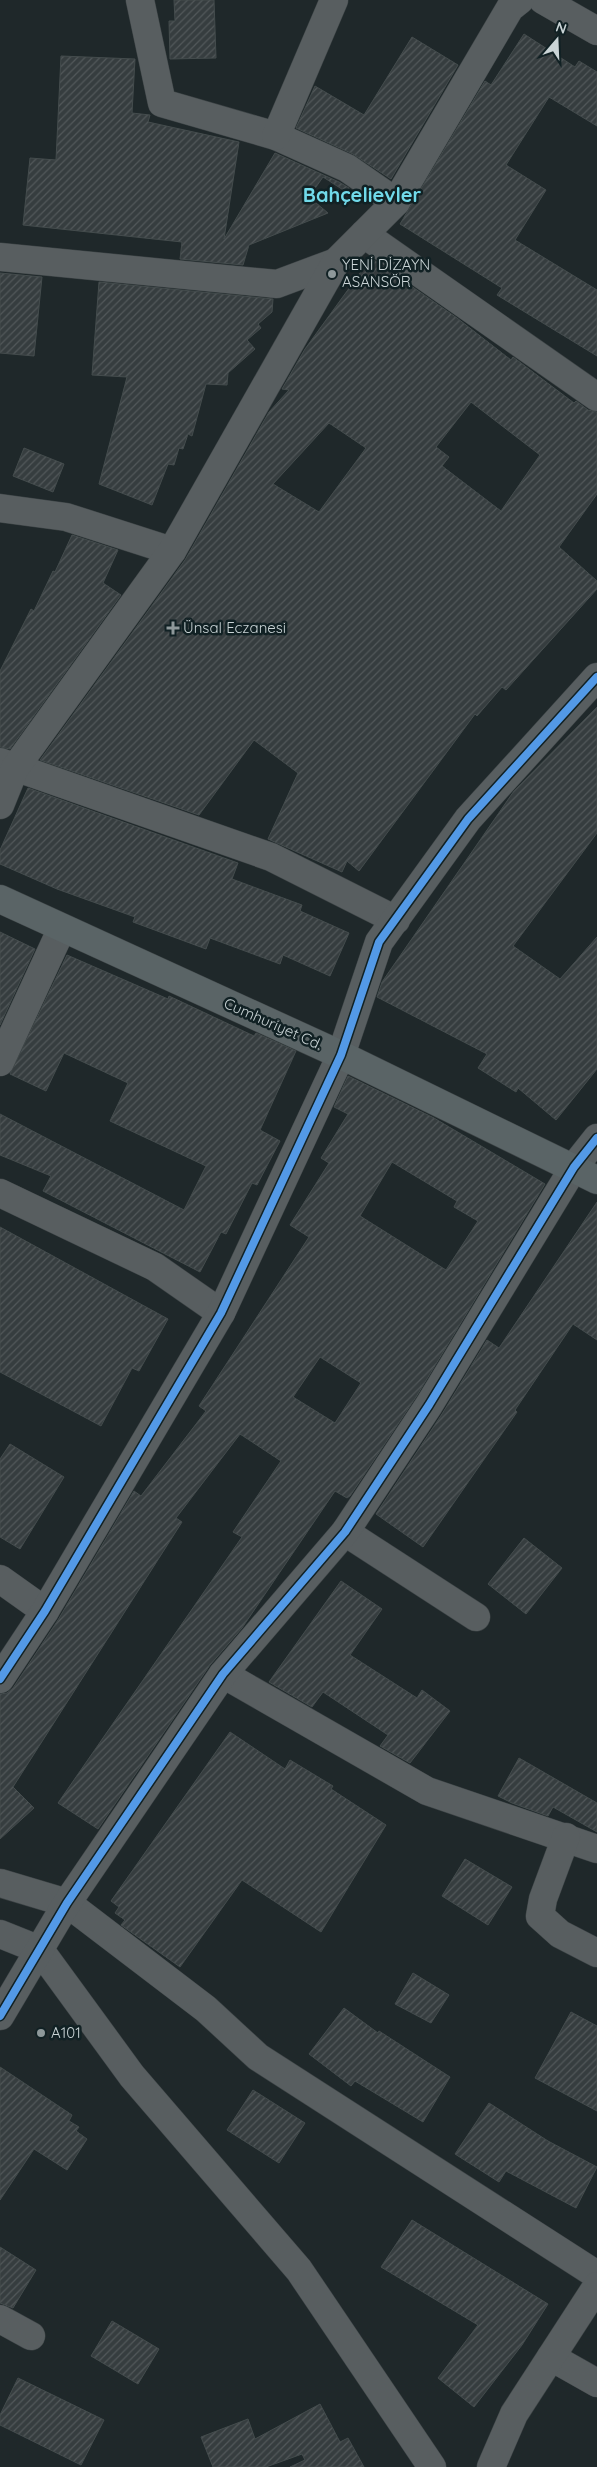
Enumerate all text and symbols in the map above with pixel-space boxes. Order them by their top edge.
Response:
north arrow [532,15,582,65]
text: N [553,18,569,38]
district label: Bahçelievler [303,182,421,207]
place label: YENİ DİZAYN ASANSÖR [342,255,430,291]
marker: YENİ DİZAYN ASANSÖR [326,268,338,280]
place label: Ünsal Eczanesi [183,618,286,637]
marker: Ünsal Eczanesi [167,622,179,634]
street label: Cumhuriyet Cd. [221,993,325,1054]
place label: A101 [51,2023,81,2042]
marker: A101 [35,2027,47,2039]

